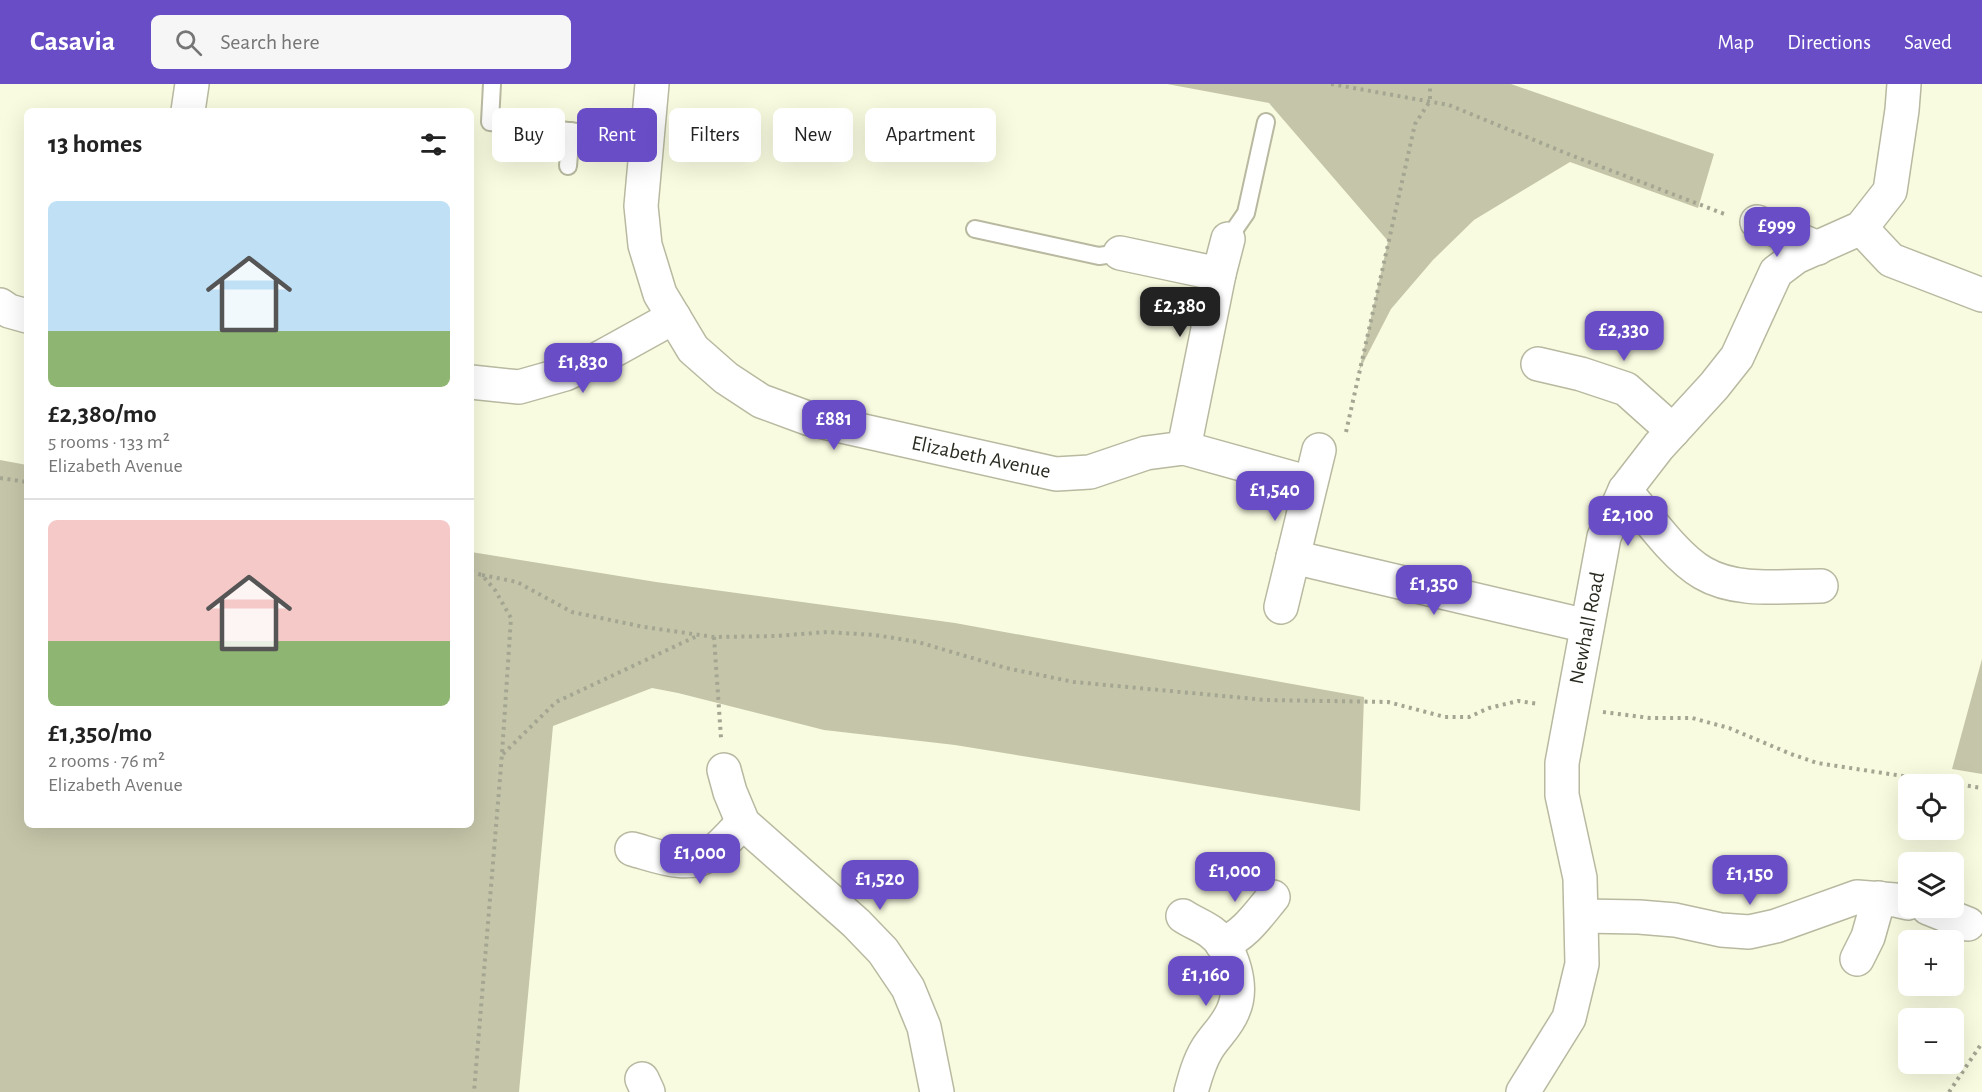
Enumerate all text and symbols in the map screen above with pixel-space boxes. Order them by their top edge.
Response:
search box [151,15,571,69]
icon: search [172,26,205,59]
text: Casavia [30,28,115,56]
text: Search here [220,31,320,53]
text: Map [1718,32,1754,53]
text: Directions [1787,32,1871,53]
text: Saved [1904,32,1952,53]
chip: Buy [492,108,565,162]
chip: Rent [577,108,657,162]
chip: Filters [669,108,761,162]
chip: New [773,108,853,162]
chip: Apartment [865,108,996,162]
icon: filters [417,128,450,161]
text: 13 homes [48,131,142,157]
pin: £999 [1741,207,1813,258]
text: £999 [1758,216,1796,236]
icon: home [195,240,303,348]
pin: £2,380 [1131,287,1229,338]
text: £2,380 [1154,296,1206,316]
pin: £2,330 [1575,311,1673,362]
text: £2,330 [1599,320,1649,340]
pin: £1,830 [534,343,632,394]
text: £1,830 [558,352,608,372]
pin: £881 [798,400,870,451]
text: £2,380/mo [48,401,157,427]
text: £881 [816,409,852,429]
text: 5 rooms · 133 m² [48,432,170,452]
street label: Elizabeth Avenue [910,432,1052,482]
text: Elizabeth Avenue [48,456,183,476]
pin: £1,540 [1226,471,1324,522]
text: £1,540 [1250,480,1300,500]
pin: £2,100 [1579,496,1677,547]
text: £2,100 [1603,505,1653,525]
icon: home [195,559,303,667]
pin: £1,350 [1385,565,1483,616]
street label: Newhall Road [1566,570,1608,686]
text: £1,350 [1410,574,1458,594]
text: £1,350/mo [48,720,152,746]
text: 2 rooms · 76 m² [48,751,165,771]
map controls [1898,774,1964,1074]
button: locate [1898,774,1964,840]
text: Elizabeth Avenue [48,775,183,795]
pin: £1,000 [651,834,749,885]
text: £1,000 [674,843,726,863]
pin: £1,000 [1186,852,1284,903]
button: layers [1898,852,1964,918]
pin: £1,150 [1701,855,1799,906]
pin: £1,520 [831,860,929,911]
text: £1,000 [1209,861,1261,881]
text: £1,150 [1727,864,1773,884]
text: £1,520 [855,869,905,889]
button: + [1898,930,1964,996]
pin: £1,160 [1157,956,1255,1007]
text: £1,160 [1182,965,1230,985]
button: − [1898,1008,1964,1074]

